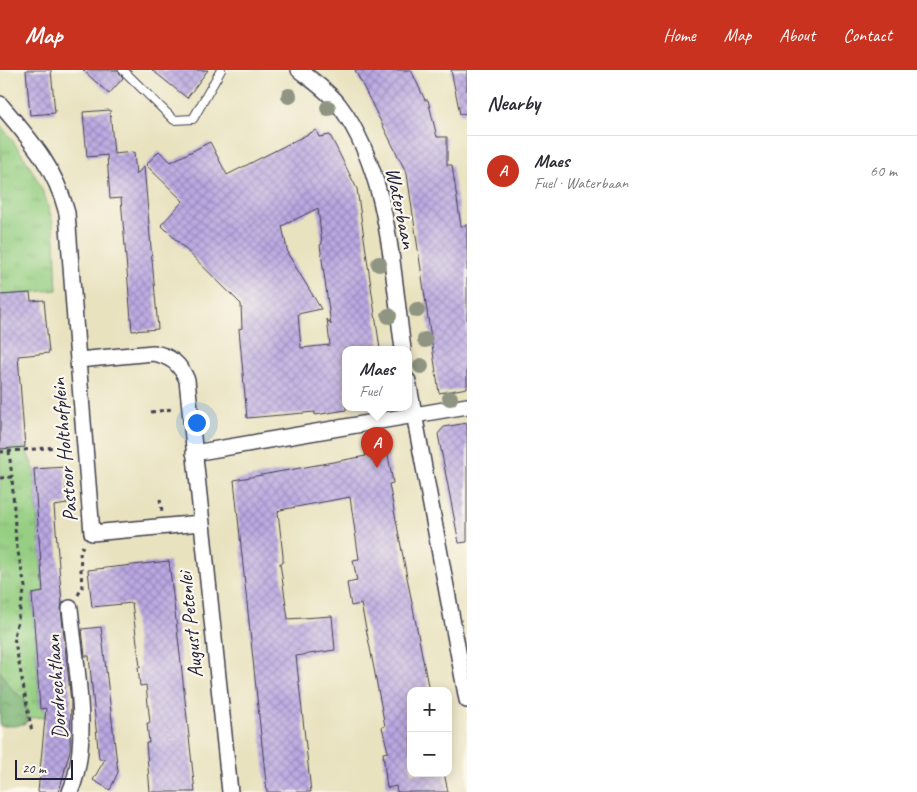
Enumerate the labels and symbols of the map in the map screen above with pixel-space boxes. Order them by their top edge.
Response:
street label: Waterbaan [380,165,422,251]
street label: Pastoor Holthofplein [45,377,83,523]
your location [184,410,210,436]
pin: A [361,427,393,468]
street label: August Petenlei [171,568,209,679]
street label: Dordrechtlaan [39,633,73,740]
scale bar [15,757,72,780]

